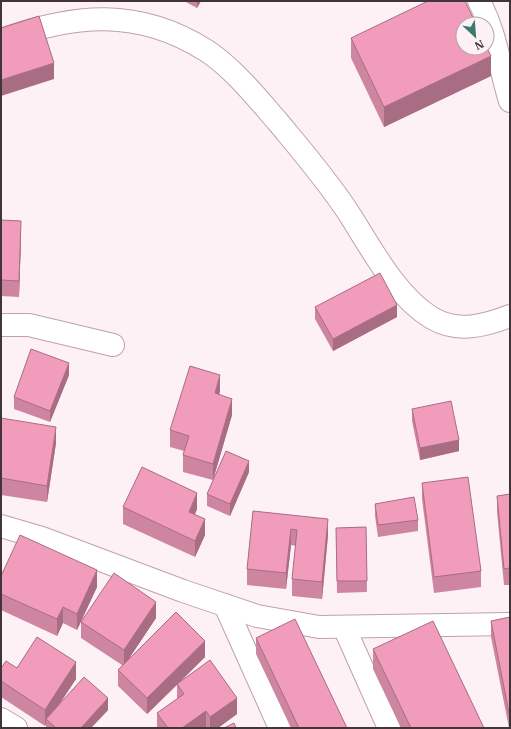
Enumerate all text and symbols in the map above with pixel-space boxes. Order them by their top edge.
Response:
north arrow [455,16,495,56]
text: N [472,37,486,53]

